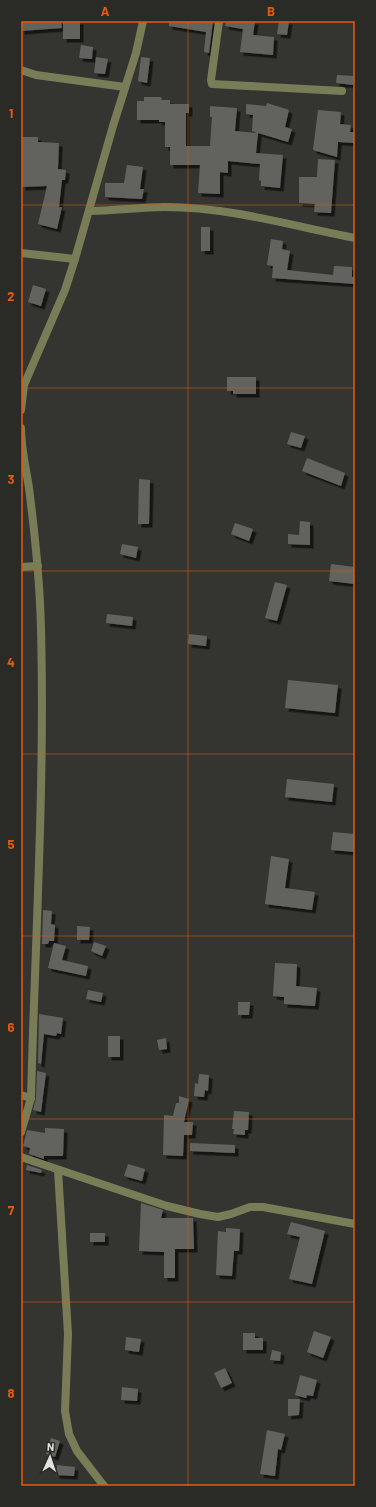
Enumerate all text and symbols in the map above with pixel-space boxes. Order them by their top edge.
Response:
text: A [101,3,110,19]
text: B [267,3,275,19]
text: 1 [9,105,13,121]
text: 2 [7,288,15,304]
text: 3 [7,471,15,487]
text: 4 [7,654,15,670]
text: 5 [7,836,15,852]
text: 6 [8,1019,15,1035]
text: 7 [8,1202,15,1218]
text: 8 [7,1385,15,1401]
north arrow [30,1437,70,1477]
text: N [47,1440,55,1453]

